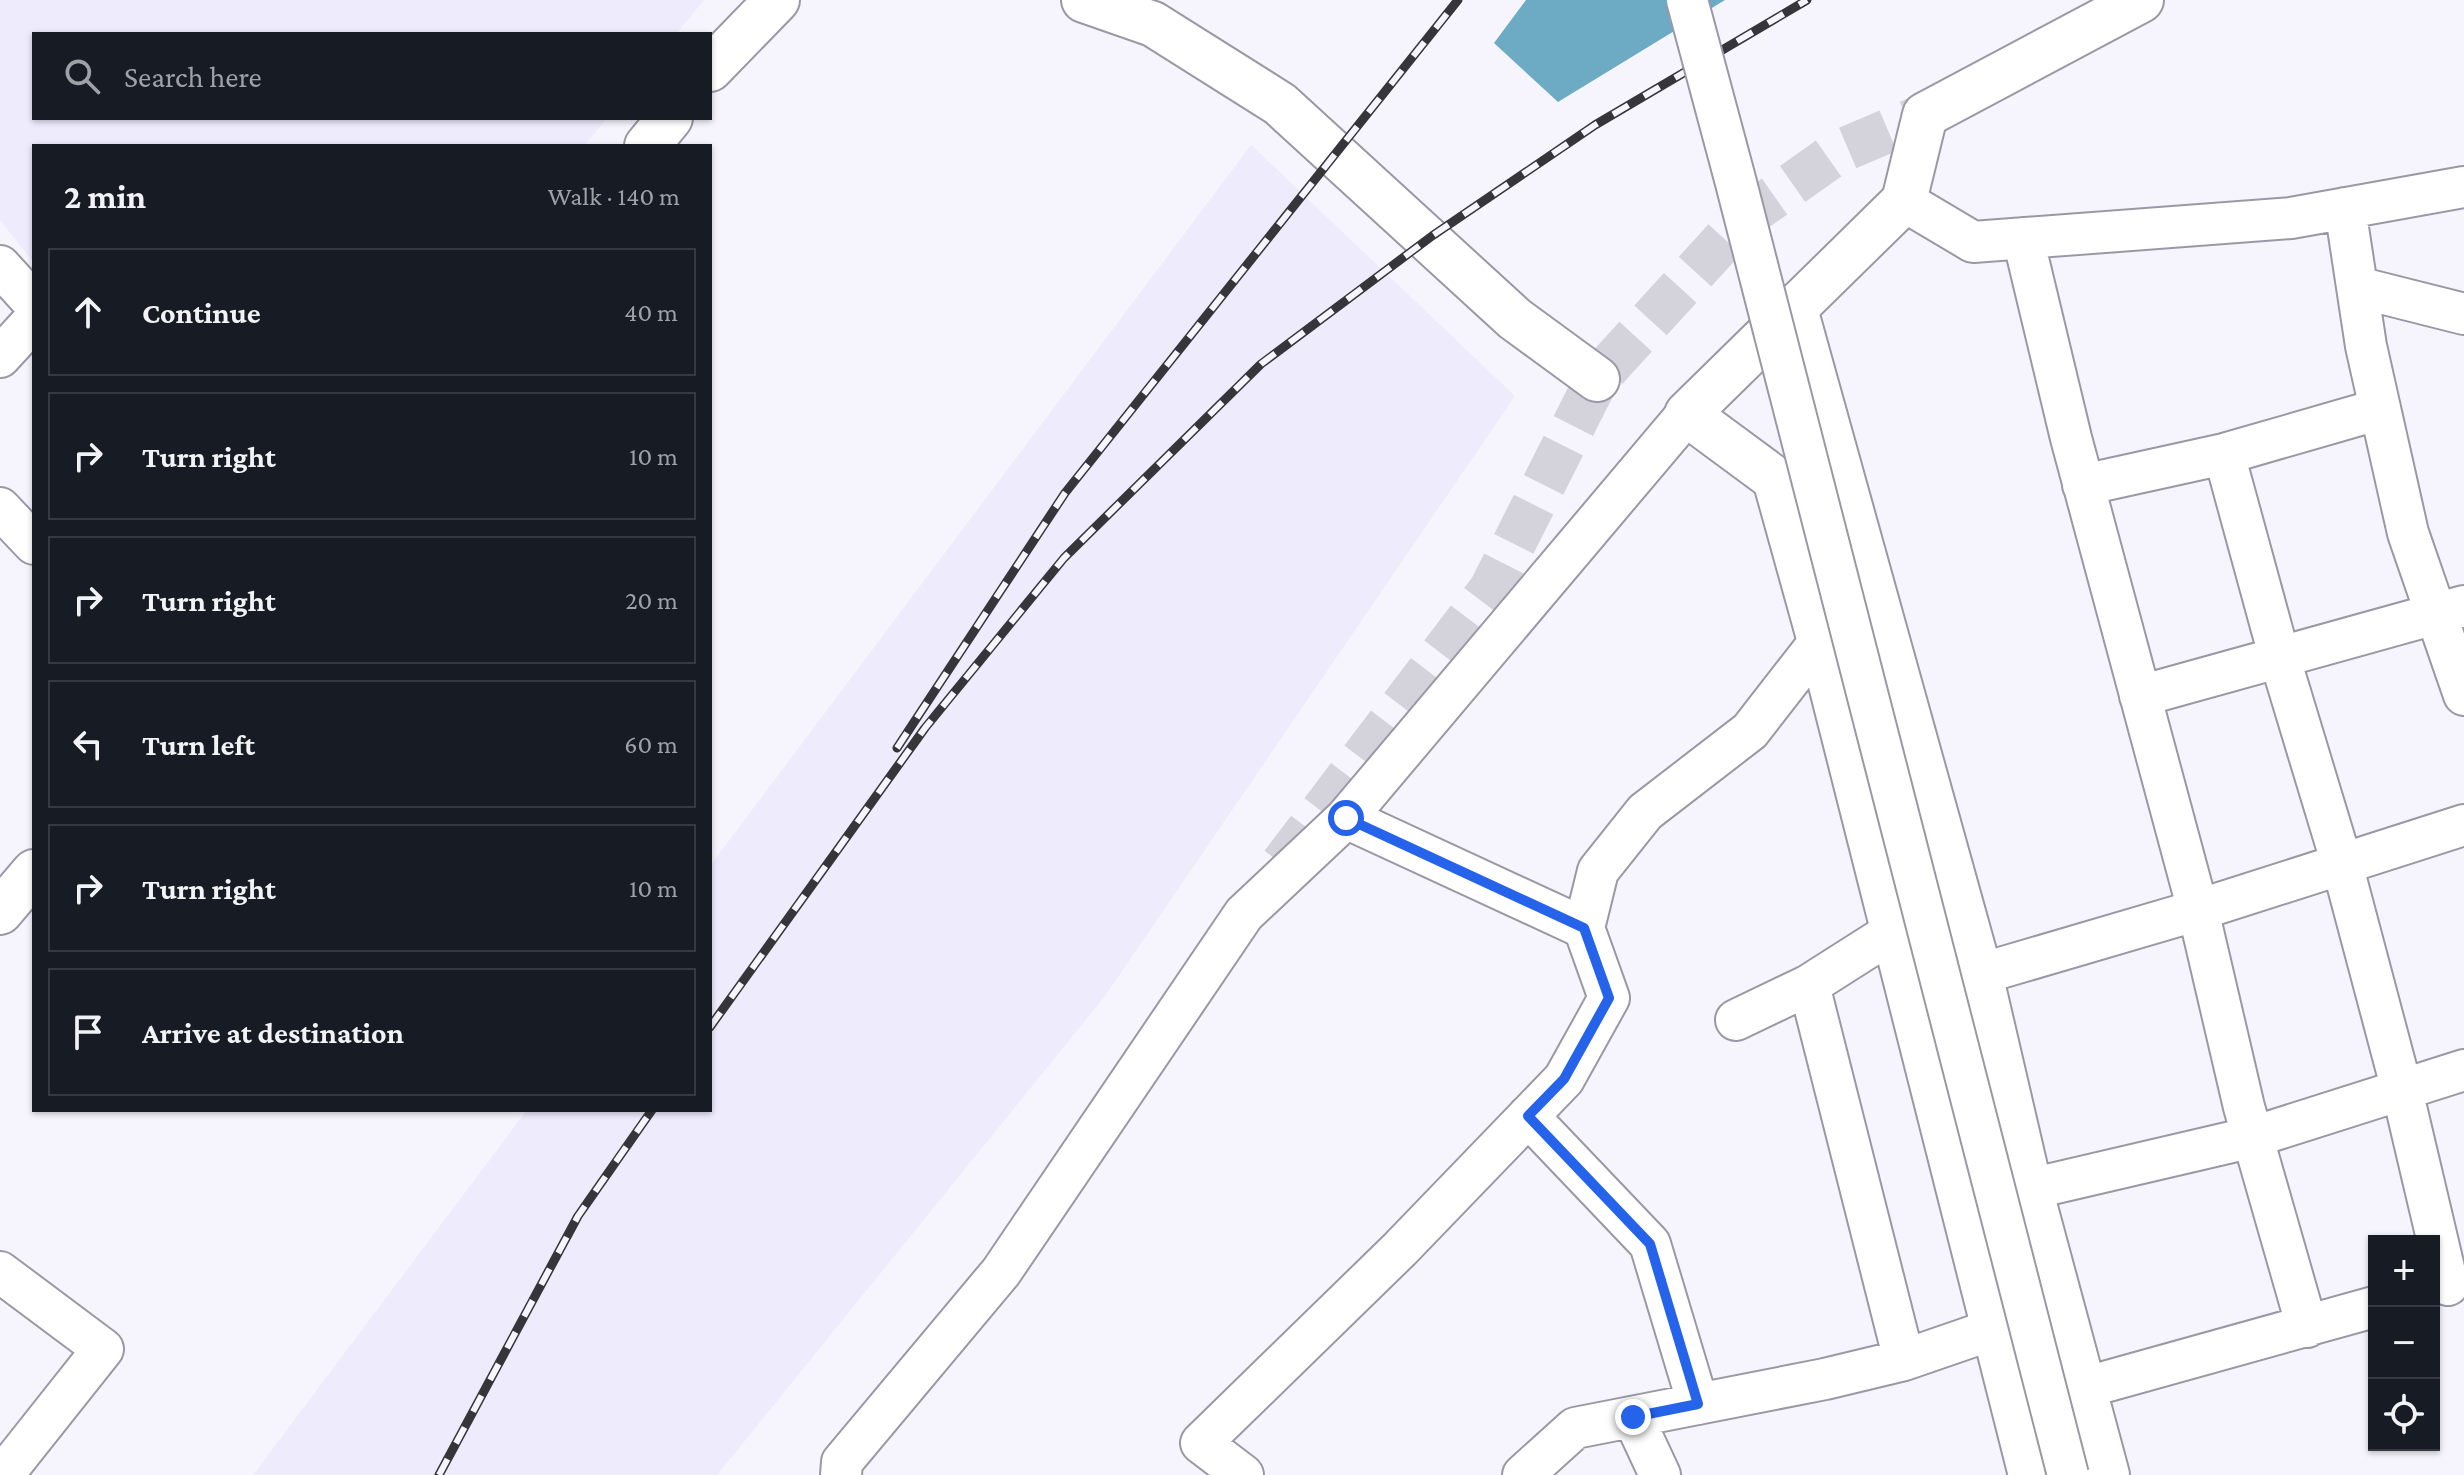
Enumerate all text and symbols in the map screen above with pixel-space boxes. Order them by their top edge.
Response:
search box [32,32,712,120]
icon: search [60,54,104,98]
text: Search here [124,60,262,93]
text: 2 min [64,178,146,215]
text: Walk · 140 m [548,182,680,211]
icon: ahead [66,290,110,334]
text: Continue [142,296,261,329]
text: 40 m [624,298,678,327]
icon: right [66,434,110,478]
text: Turn right [142,440,276,473]
text: 10 m [629,442,678,471]
icon: right [66,578,110,622]
text: Turn right [142,584,276,617]
text: 20 m [625,586,678,615]
icon: left [66,722,110,766]
text: Turn left [142,728,255,761]
text: 60 m [624,730,678,759]
route start [1328,800,1364,836]
icon: right [66,866,110,910]
text: Turn right [142,872,276,905]
text: 10 m [629,874,678,903]
icon: arrive [66,1010,110,1054]
text: Arrive at destination [142,1016,404,1049]
map controls [2368,1235,2440,1451]
button: + [2368,1235,2440,1307]
button: − [2368,1307,2440,1379]
button: locate [2368,1379,2440,1451]
route end [1615,1399,1651,1435]

